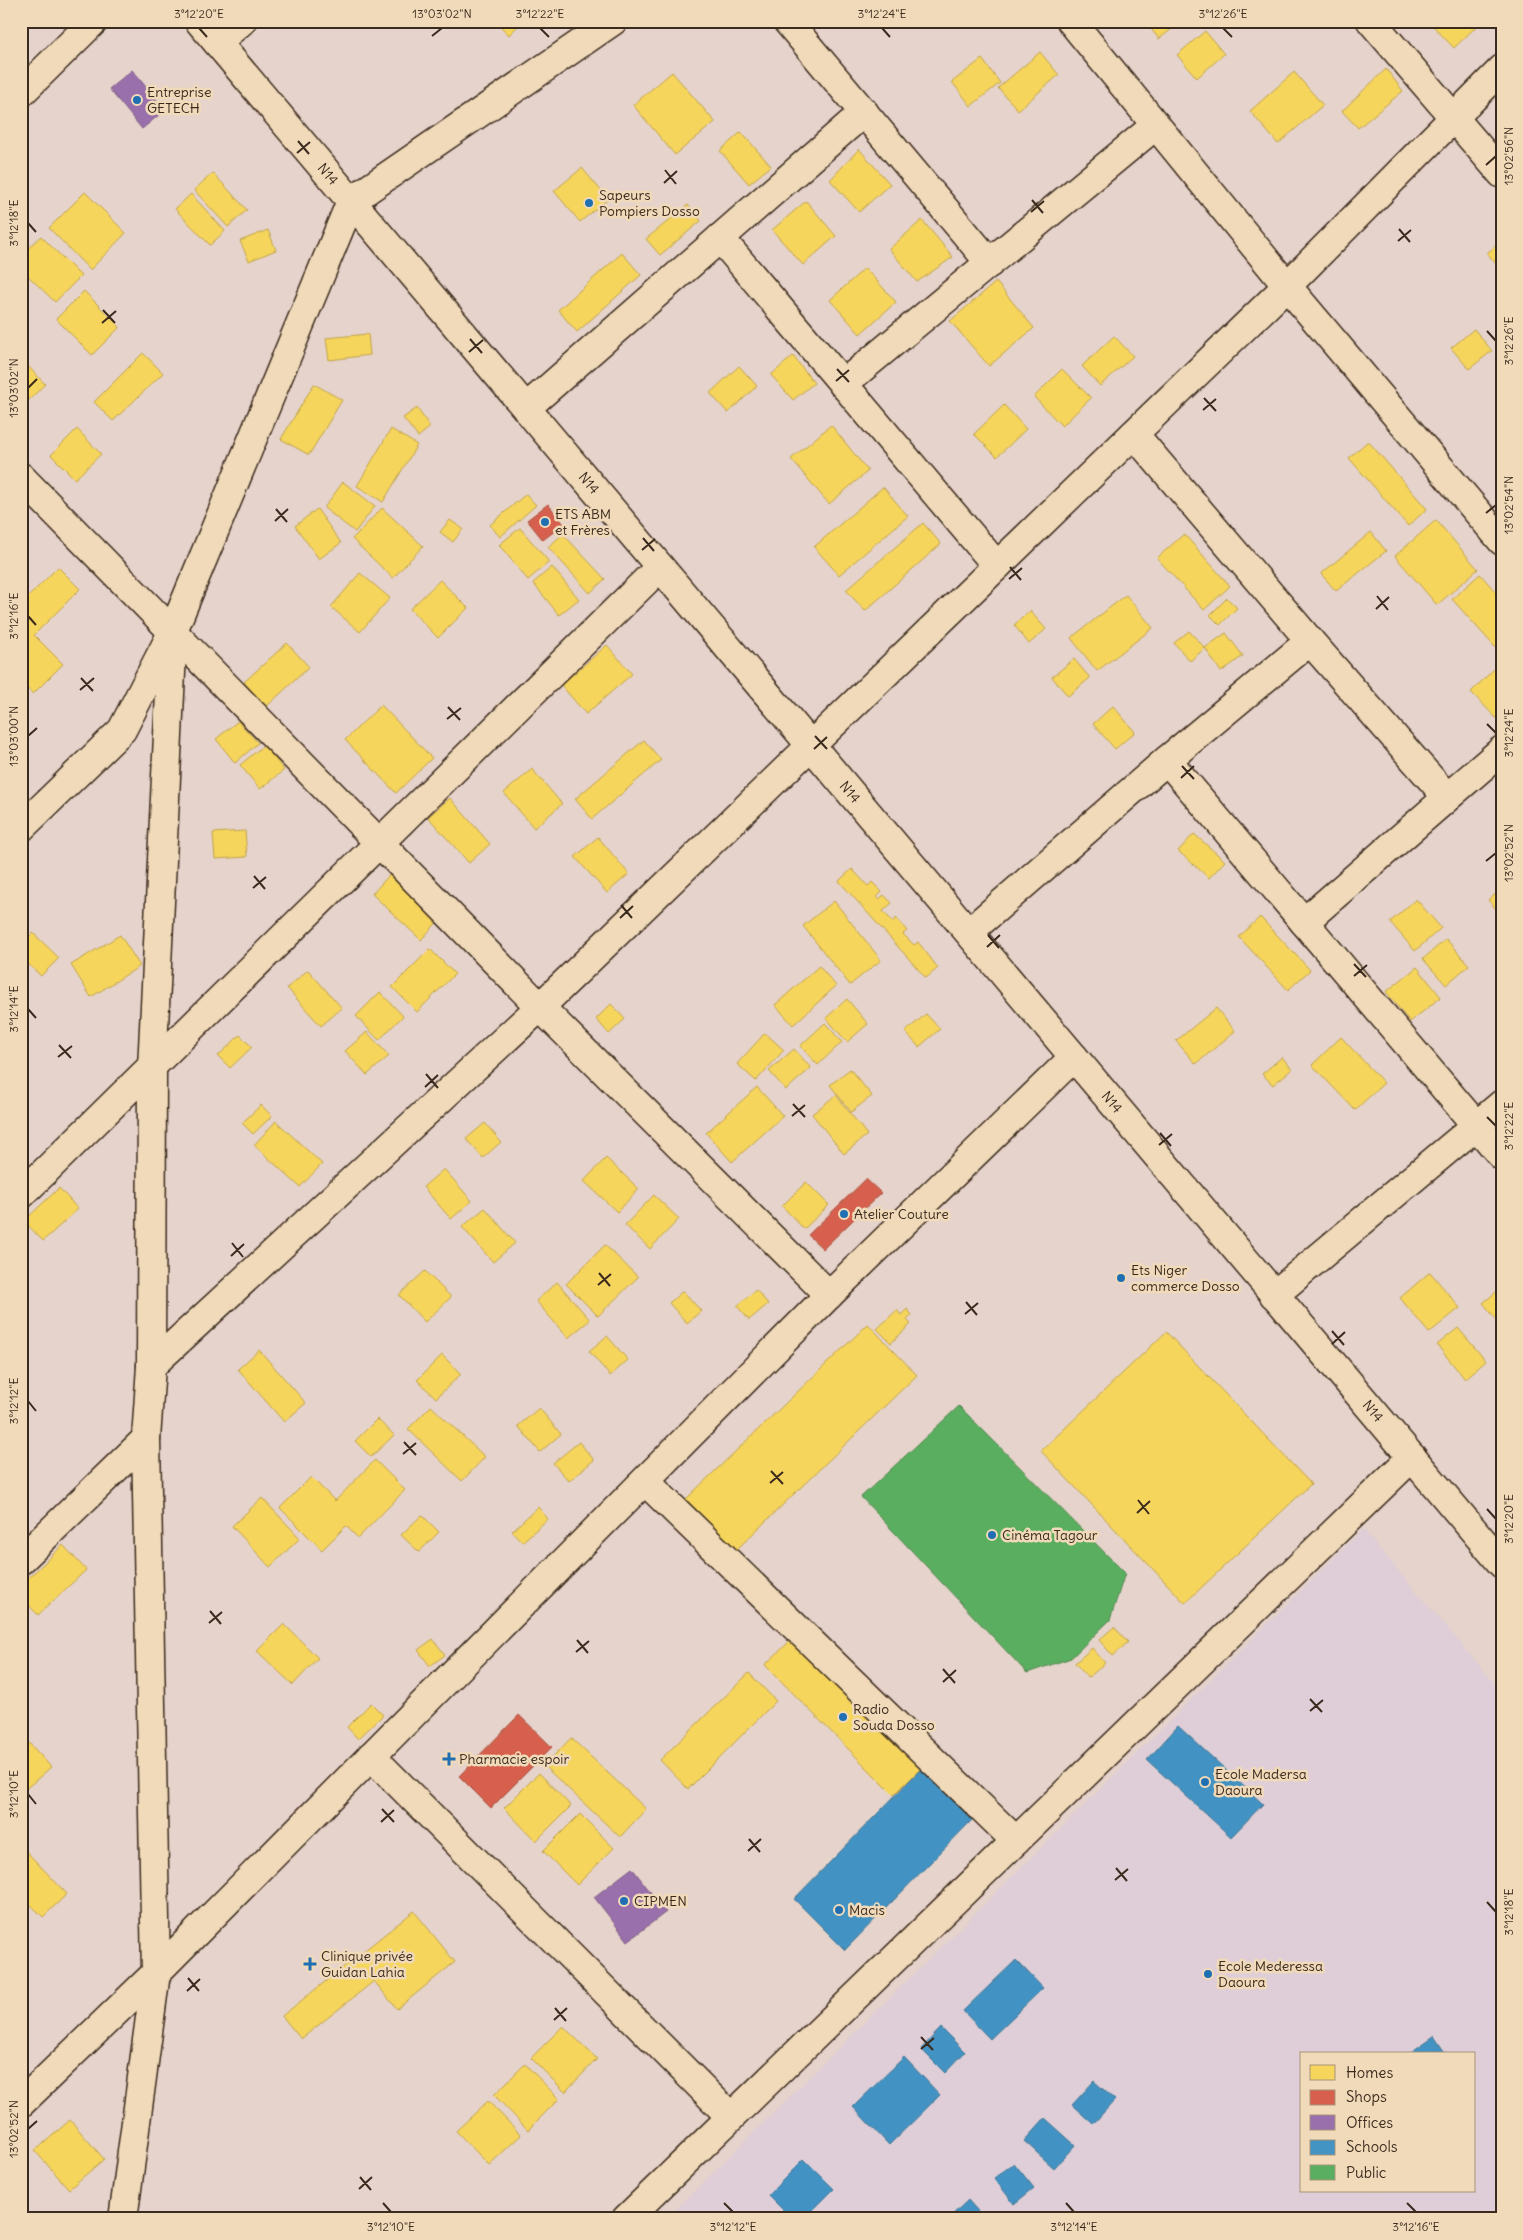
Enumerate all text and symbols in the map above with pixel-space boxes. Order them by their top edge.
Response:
text: 3°12'20"E [174,6,224,21]
text: 13°03'02"N [412,6,472,21]
text: 3°12'22"E [516,6,564,21]
text: 3°12'24"E [858,6,906,21]
text: 3°12'26"E [1198,6,1248,21]
place label: Entreprise GETECH [147,83,211,117]
marker: Entreprise GETECH [131,94,143,106]
text: 13°02'56"N [1501,127,1516,185]
street label: N14 [314,159,342,189]
place label: Sapeurs Pompiers Dosso [599,186,700,220]
marker: Sapeurs Pompiers Dosso [583,197,595,209]
text: 3°12'18"E [6,199,21,247]
text: 3°12'26"E [1501,316,1516,366]
text: 13°03'02"N [6,358,21,418]
street label: N14 [575,468,603,498]
text: 13°02'54"N [1501,476,1516,534]
place label: ETS ABM et Frères [555,505,611,539]
marker: ETS ABM et Frères [539,516,551,528]
text: 3°12'16"E [6,592,21,640]
text: 13°03'00"N [6,706,21,766]
text: 3°12'24"E [1501,709,1516,757]
street label: N14 [836,777,864,807]
text: 13°02'52"N [1501,824,1516,882]
text: 3°12'14"E [6,985,21,1033]
street label: N14 [1098,1087,1126,1117]
text: 3°12'22"E [1501,1102,1516,1150]
place label: Atelier Couture [854,1205,949,1223]
marker: Atelier Couture [838,1208,850,1220]
place label: Ets Niger commerce Dosso [1131,1261,1240,1295]
marker: Ets Niger commerce Dosso [1115,1272,1127,1284]
text: 3°12'12"E [6,1378,21,1424]
street label: N14 [1359,1396,1387,1426]
text: 3°12'20"E [1501,1494,1516,1544]
place label: Cinéma Tagour [1002,1526,1098,1544]
marker: Cinéma Tagour [986,1529,998,1541]
place label: Radio Souda Dosso [853,1700,935,1734]
marker: Radio Souda Dosso [837,1711,849,1723]
place label: Pharmacie espoir [459,1750,569,1768]
marker: Pharmacie espoir [443,1753,455,1765]
place label: Ecole Madersa Daoura [1215,1765,1307,1799]
text: 3°12'10"E [6,1770,21,1818]
marker: Ecole Madersa Daoura [1199,1776,1211,1788]
text: 3°12'18"E [1501,1888,1516,1936]
place label: CIPMEN [634,1892,687,1910]
marker: CIPMEN [618,1895,630,1907]
place label: Macis [849,1901,885,1919]
marker: Macis [833,1904,845,1916]
place label: Clinique privée Guidan Lahia [321,1947,413,1981]
marker: Clinique privée Guidan Lahia [303,1957,317,1971]
place label: Ecole Mederessa Daoura [1218,1957,1323,1991]
marker: Ecole Mederessa Daoura [1202,1968,1214,1980]
legend [1300,2052,1476,2192]
text: Homes [1346,2063,1393,2082]
text: Shops [1346,2087,1387,2106]
text: 13°02'52"N [6,2100,21,2158]
text: Offices [1346,2113,1393,2132]
text: Schools [1346,2137,1398,2156]
text: Public [1346,2163,1387,2182]
text: 3°12'10"E [367,2219,415,2234]
text: 3°12'12"E [710,2219,756,2234]
text: 3°12'14"E [1050,2219,1098,2234]
text: 3°12'16"E [1392,2219,1440,2234]

